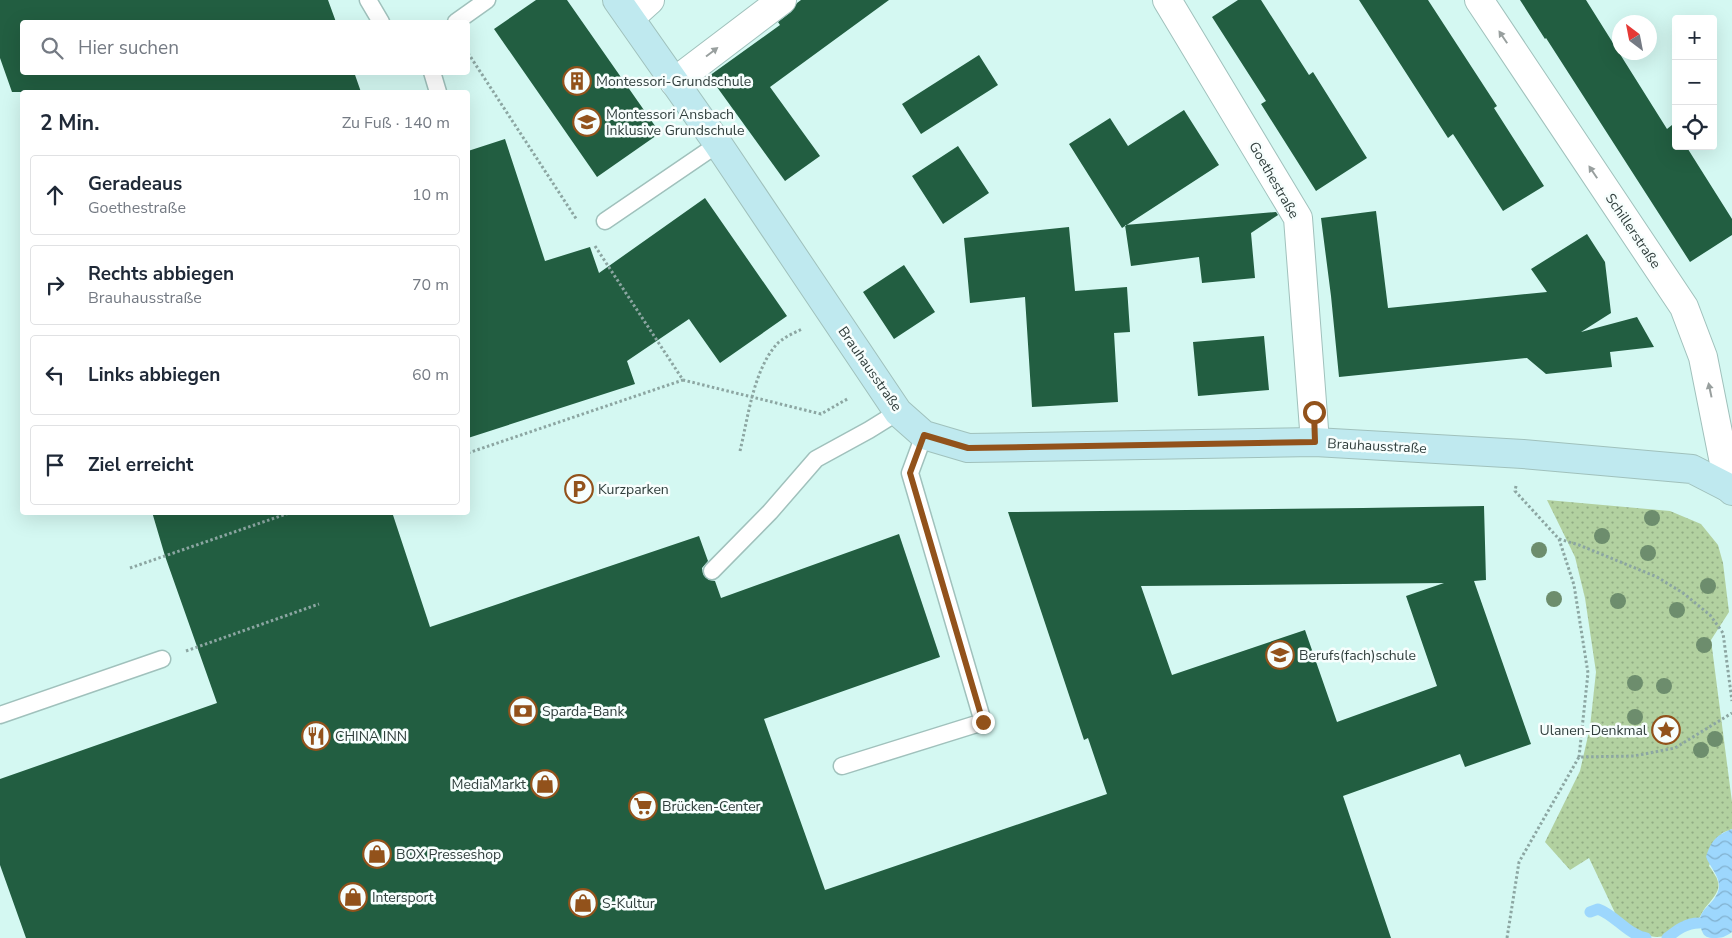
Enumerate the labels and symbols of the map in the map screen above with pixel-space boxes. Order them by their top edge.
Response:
north arrow [1612,15,1657,60]
one-way arrow [1498,30,1508,43]
one-way arrow [705,46,718,57]
building icon: Montessori-Grundschule [562,66,592,96]
place label: Montessori-Grundschule [596,72,751,91]
place label: Montessori Ansbach Inklusive Grundschule [606,105,744,140]
school or university icon: Montessori Ansbach Inklusive Grundschule [572,107,602,137]
street label: Goethestraße [1244,138,1304,222]
one-way arrow [1589,165,1598,178]
street label: Schillerstraße [1601,190,1665,272]
street label: Brauhausstraße [834,323,906,415]
one-way arrow [1706,382,1714,398]
route start [1303,401,1326,424]
street label: Brauhausstraße [1327,434,1427,458]
parking icon: Kurzparken [564,474,594,504]
place label: Kurzparken [598,480,669,499]
school or university icon: Berufs(fach)schule [1265,640,1295,670]
place label: Berufs(fach)schule [1299,646,1416,665]
bank icon: Sparda-Bank [508,696,538,726]
place label: Sparda-Bank [542,702,625,721]
route end [972,711,995,734]
place icon: Ulanen-Denkmal [1651,715,1681,745]
restaurant icon: CHINA INN [301,721,331,751]
place label: Ulanen-Denkmal [1540,721,1648,740]
place label: CHINA INN [335,727,407,746]
shop icon: MediaMarkt [530,769,560,799]
place label: MediaMarkt [452,775,526,794]
supermarket icon: Brücken-Center [628,791,658,821]
place label: Brücken-Center [662,797,761,816]
shop icon: BOX Presseshop [362,839,392,869]
place label: BOX Presseshop [396,845,501,864]
shop icon: Intersport [338,882,368,912]
place label: Intersport [372,888,434,907]
shop icon: S-Kultur [568,888,598,918]
place label: S-Kultur [602,894,655,913]

